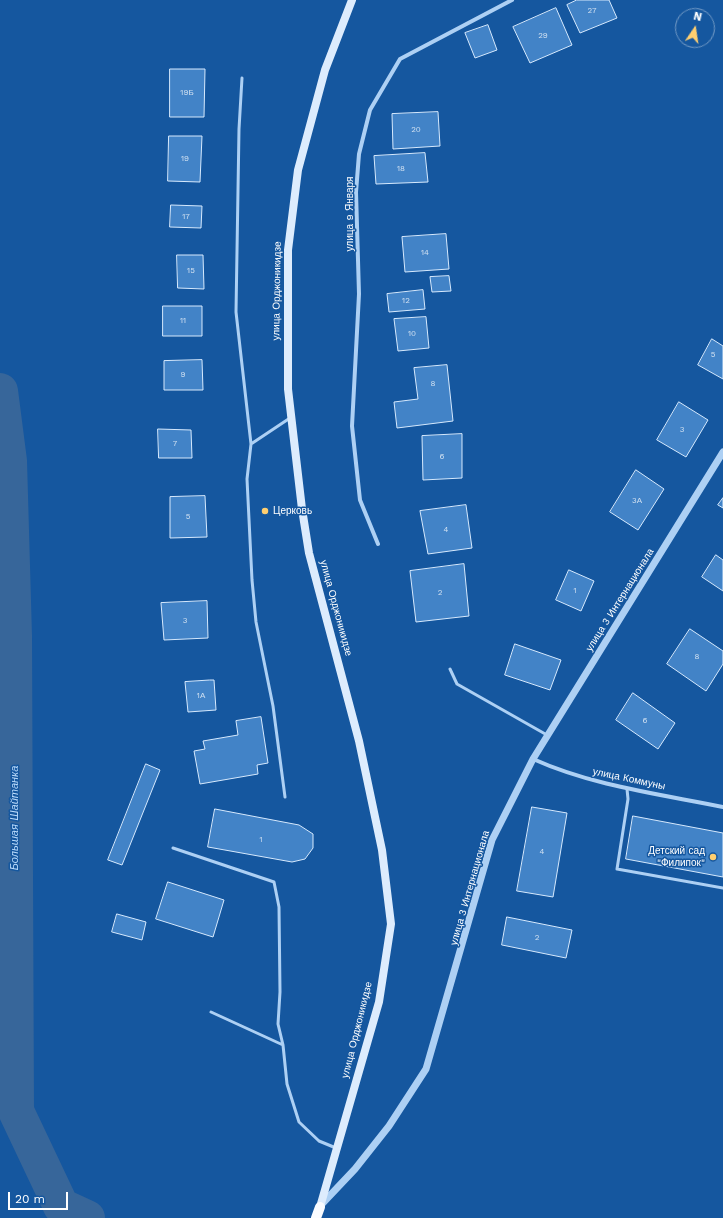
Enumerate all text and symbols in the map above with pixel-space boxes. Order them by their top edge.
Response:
house number: 27 [588,6,596,16]
north arrow [675,8,715,48]
text: N [692,10,703,24]
house number: 29 [538,31,548,41]
house number: 19Б [180,88,194,98]
house number: 20 [411,125,421,135]
house number: 19 [181,154,189,164]
house number: 18 [397,164,405,174]
street label: улица 9 Января [344,177,356,251]
house number: 17 [182,212,190,222]
street label: улица Орджоникидзе [270,241,284,341]
house number: 14 [421,248,429,258]
house number: 15 [187,266,195,276]
house number: 12 [402,296,410,306]
house number: 11 [180,316,186,326]
house number: 10 [408,329,416,339]
house number: 5 [711,350,715,360]
house number: 9 [181,370,185,380]
house number: 8 [431,379,435,389]
house number: 3 [680,425,684,435]
house number: 7 [173,439,177,449]
house number: 6 [440,452,444,462]
house number: 3А [632,496,642,506]
place label: Церковь [273,505,312,517]
marker: Церковь [260,506,270,516]
house number: 5 [186,512,190,522]
house number: 4 [444,525,448,535]
street label: улица 3 Интернационала [583,546,657,654]
street label: улица Орджоникидзе [317,559,355,657]
house number: 1 [573,586,577,596]
house number: 2 [438,588,442,598]
house number: 3 [183,616,187,626]
house number: 8 [695,652,699,662]
house number: 1А [197,691,205,701]
house number: 6 [643,716,647,726]
street label: улица Коммуны [592,765,666,793]
water label: Большая Шайтанка [8,766,22,870]
street label: улица 3 Интернационала [448,829,492,947]
house number: 1 [259,835,263,845]
place label: Детский сад "Филипок" [648,845,705,868]
house number: 4 [540,847,544,857]
marker: Детский сад "Филипок" [708,852,718,862]
house number: 2 [535,933,539,943]
street label: улица Орджоникидзе [339,981,375,1079]
scale bar [10,1184,70,1210]
text: 20 m [15,1192,45,1206]

